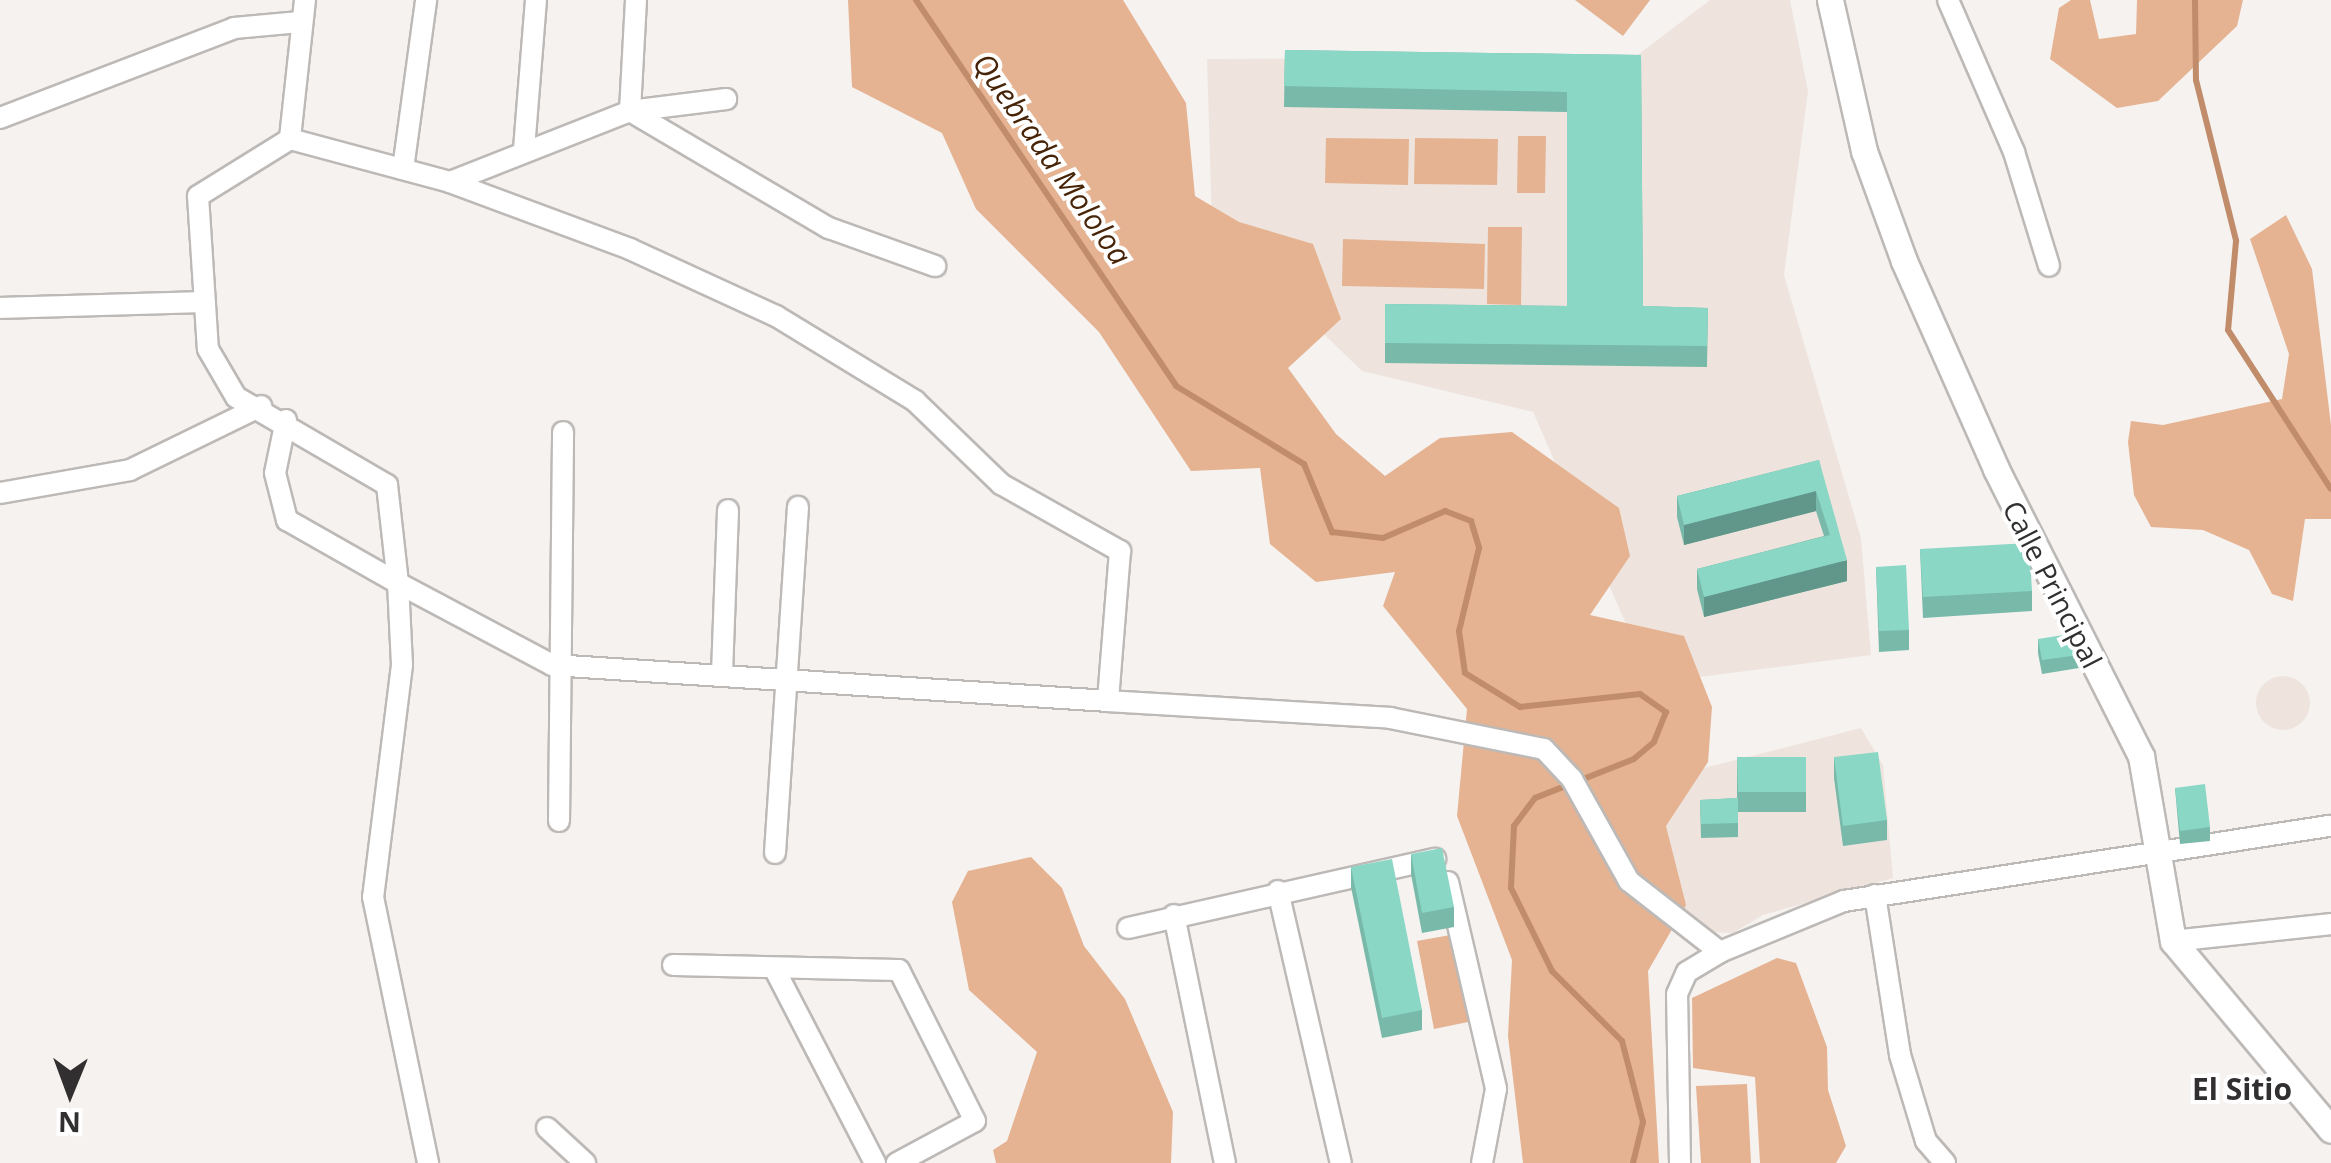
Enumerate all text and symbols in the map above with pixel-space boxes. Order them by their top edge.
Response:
water label: Quebrada Mololoa [966,46,1138,272]
street label: Calle Principal [1996,495,2110,673]
north arrow [20,1043,120,1143]
district label: El Sitio [2192,1071,2292,1107]
text: N [58,1104,81,1142]

